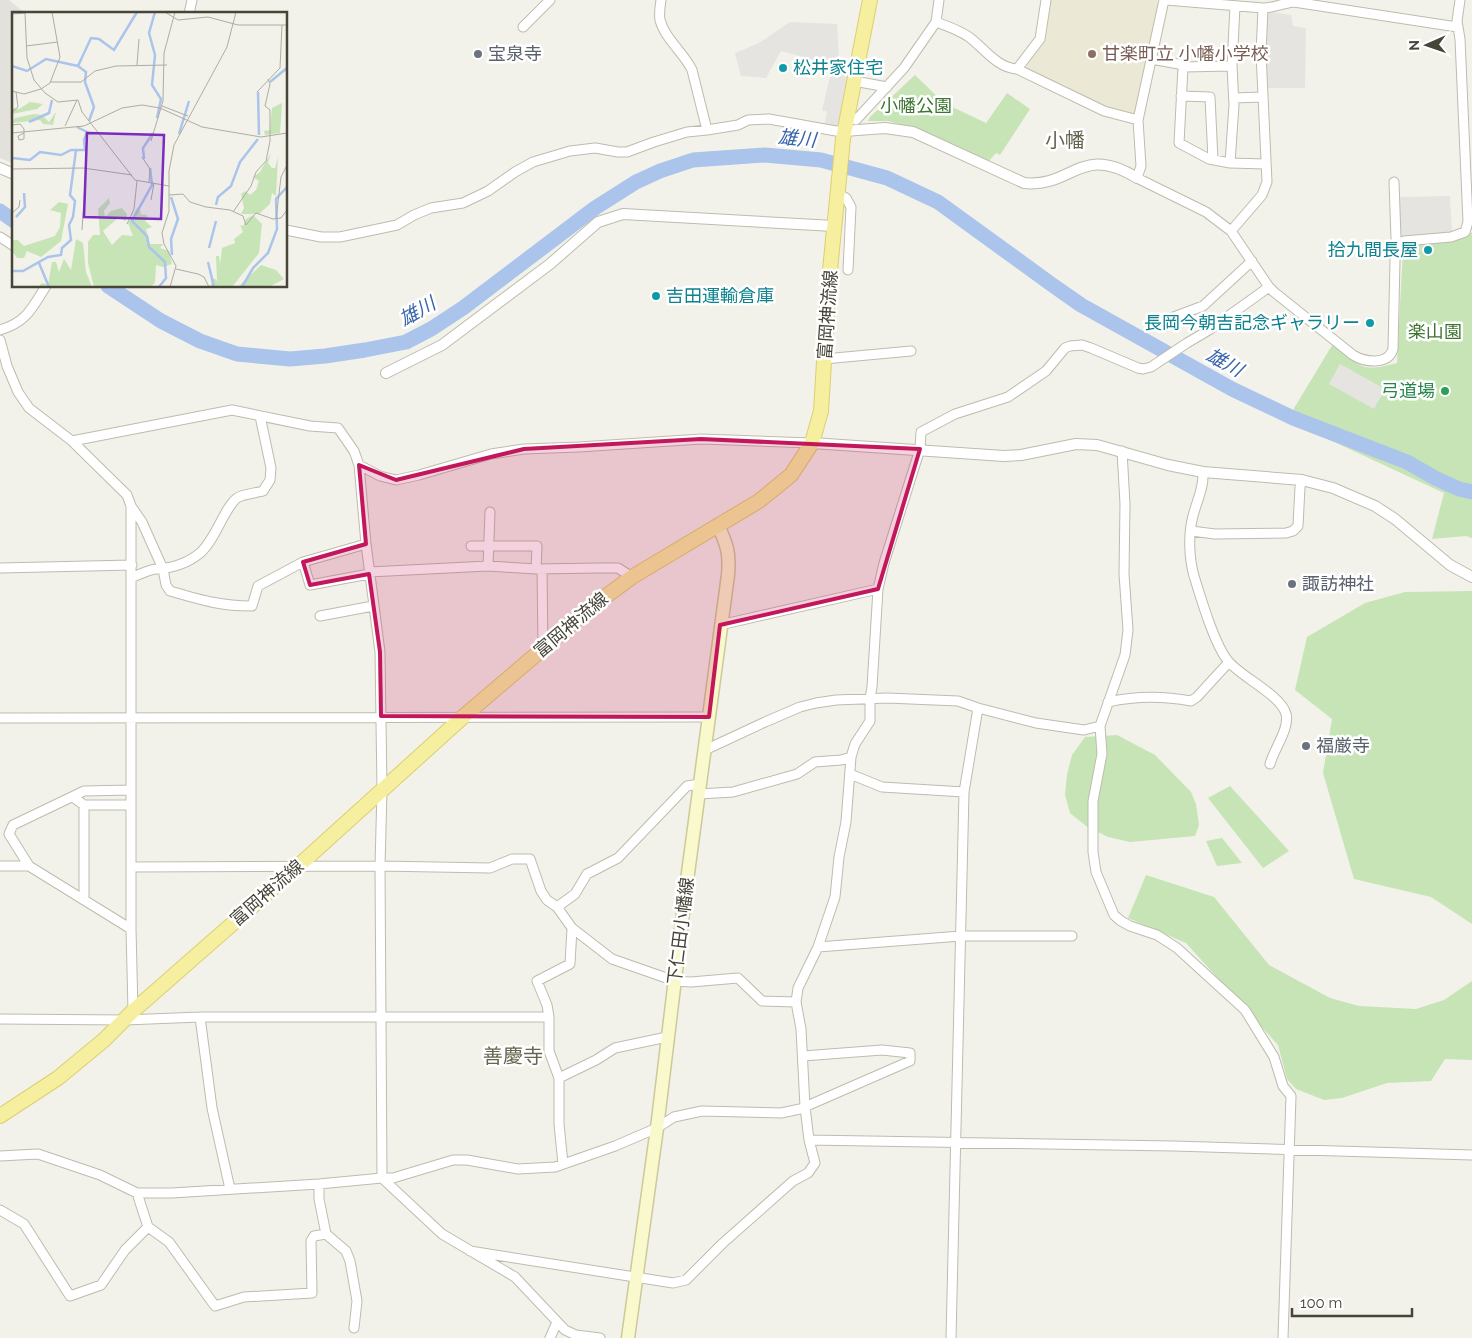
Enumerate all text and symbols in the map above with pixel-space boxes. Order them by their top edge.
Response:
inset map [12,12,288,288]
north arrow [1402,20,1452,70]
text: N [1406,40,1422,51]
place label: 宝泉寺 [488,43,542,64]
place label: 甘楽町立 小幡小学校 [1102,43,1269,64]
marker: 宝泉寺 [472,48,484,60]
marker: 甘楽町立 小幡小学校 [1086,48,1098,60]
place label: 松井家住宅 [793,57,883,78]
marker: 松井家住宅 [777,62,789,74]
park label: 小幡公園 [880,95,952,116]
water label: 雄川 [777,125,819,151]
district label: 小幡 [1045,128,1085,152]
place label: 拾九間長屋 [1328,239,1418,260]
marker: 拾九間長屋 [1422,244,1434,256]
street label: 富岡神流線 [814,269,841,361]
place label: 吉田運輸倉庫 [666,285,774,306]
marker: 吉田運輸倉庫 [650,290,662,302]
water label: 雄川 [395,291,441,330]
place label: 長岡今朝吉記念ギャラリー [1144,312,1360,333]
marker: 長岡今朝吉記念ギャラリー [1364,317,1376,329]
park label: 楽山園 [1408,321,1462,342]
water label: 雄川 [1203,343,1249,382]
place label: 弓道場 [1381,380,1435,401]
marker: 弓道場 [1439,385,1451,397]
place label: 諏訪神社 [1302,573,1374,594]
marker: 諏訪神社 [1286,578,1298,590]
street label: 富岡神流線 [529,588,612,662]
place label: 福厳寺 [1316,735,1370,756]
marker: 福厳寺 [1300,740,1312,752]
street label: 富岡神流線 [226,855,308,930]
street label: 下仁田小幡線 [664,876,698,986]
district label: 善慶寺 [483,1044,543,1068]
scale bar [1292,1286,1412,1318]
text: 100 m [1300,1294,1342,1312]

